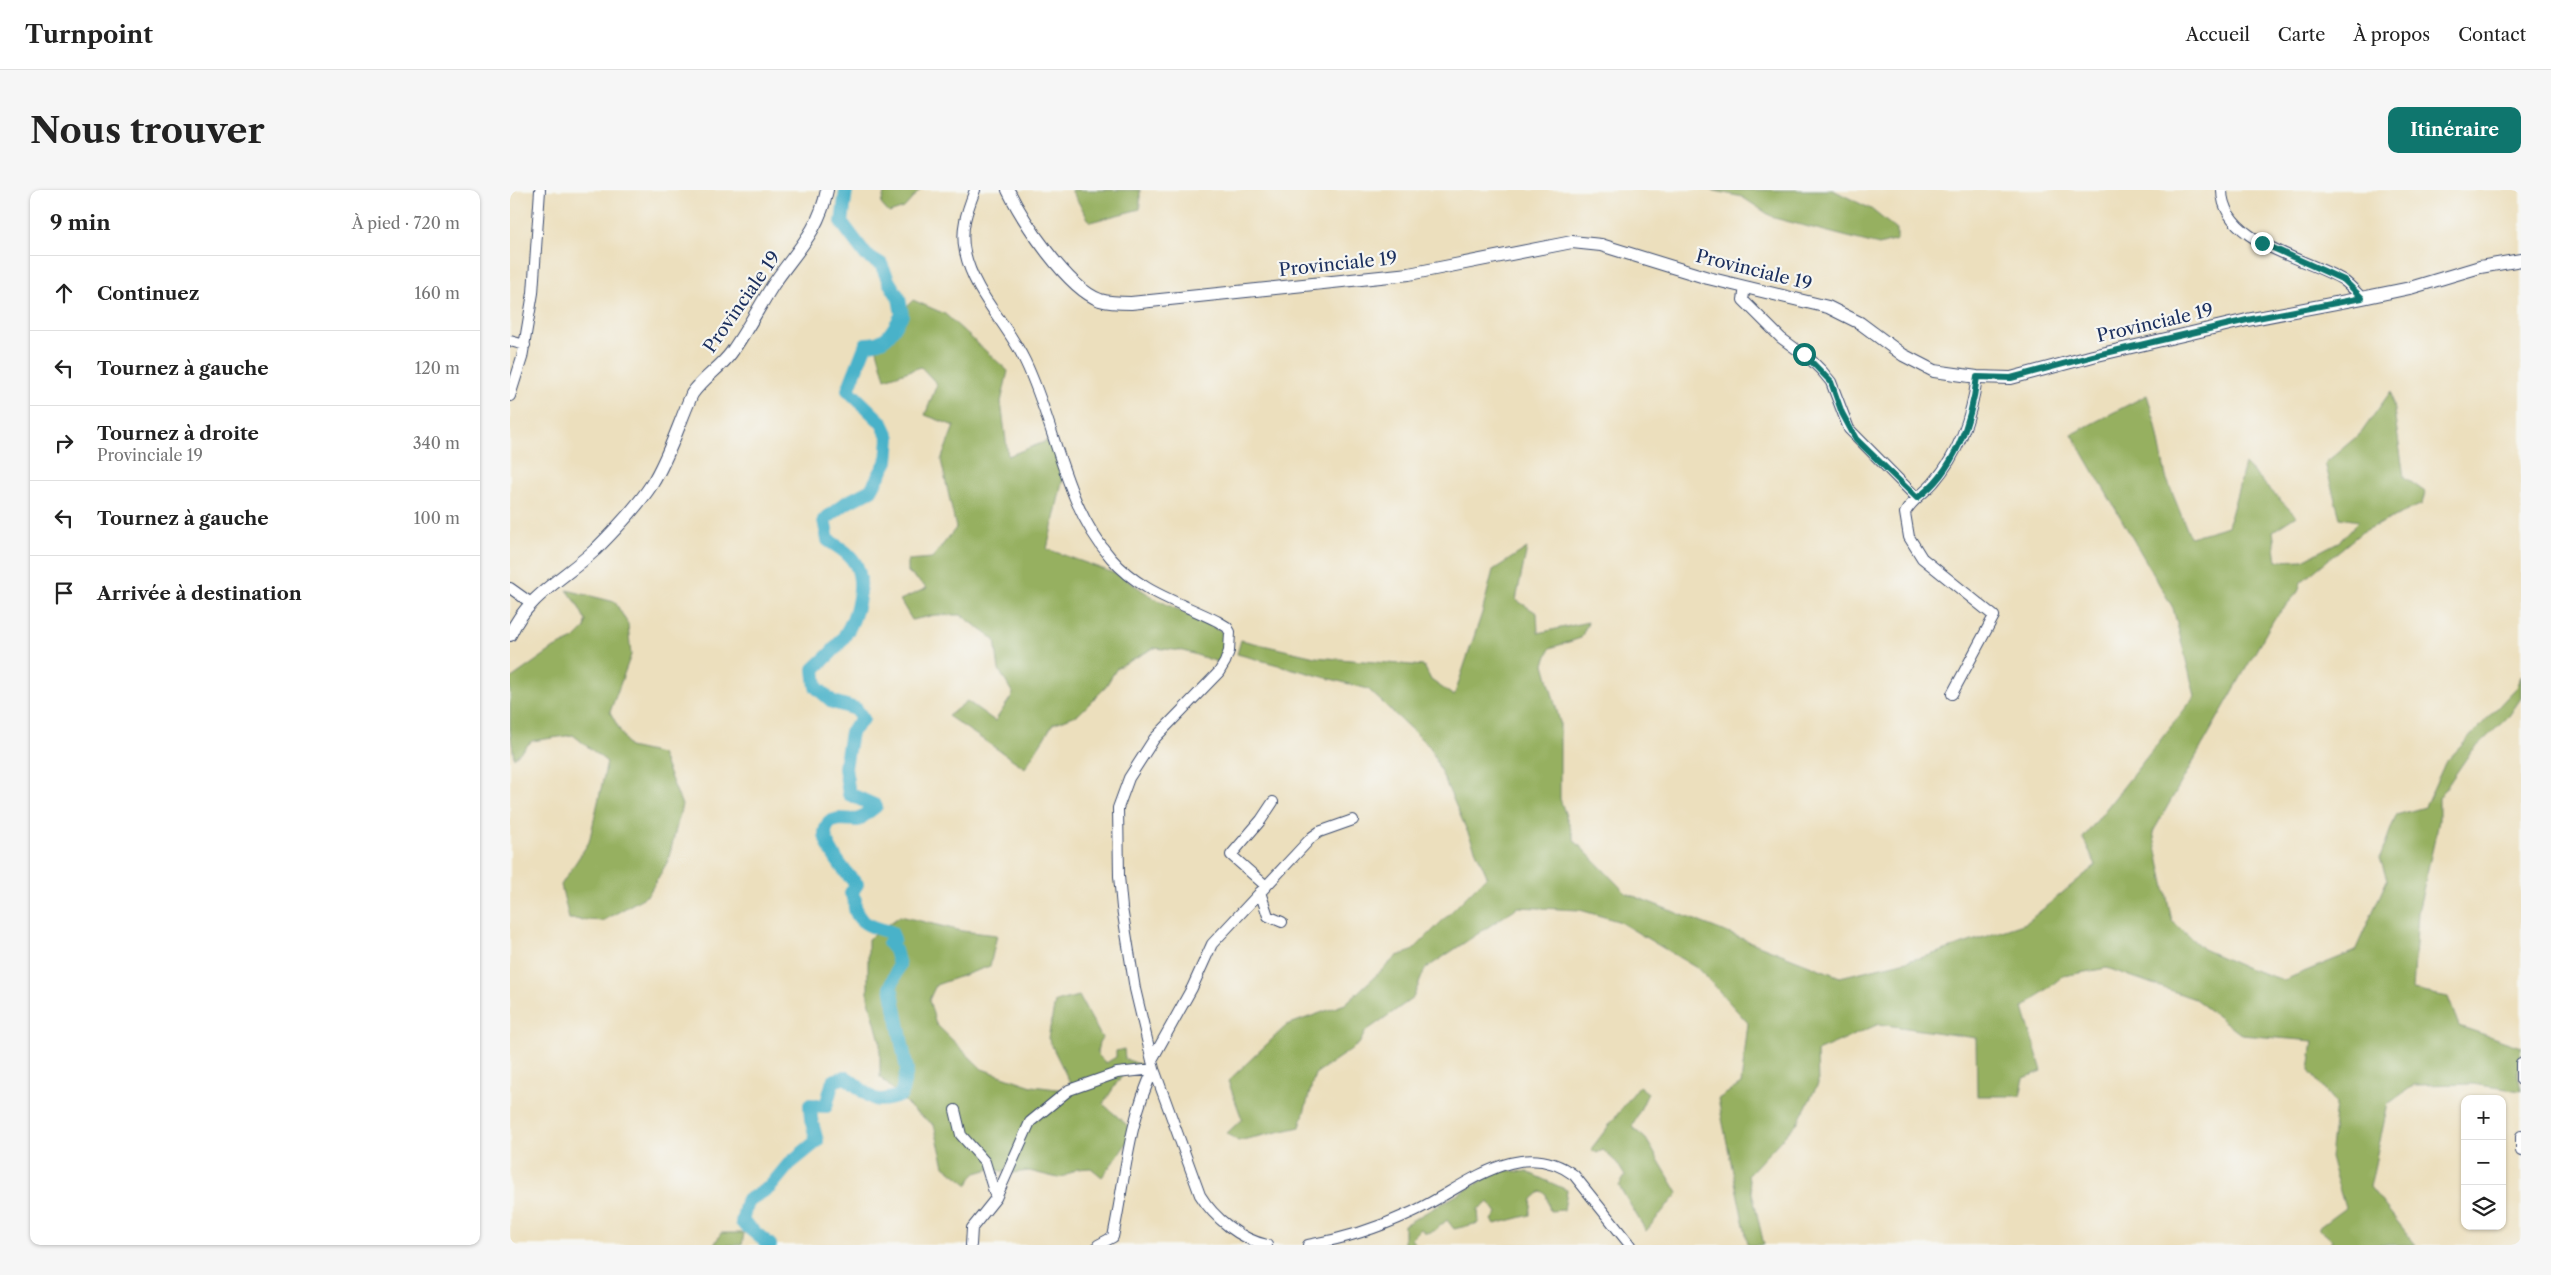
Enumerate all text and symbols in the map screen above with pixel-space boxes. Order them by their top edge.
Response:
text: Turnpoint [25,20,153,49]
text: Accueil [2186,24,2250,46]
text: Carte [2278,24,2325,46]
text: À propos [2353,24,2430,46]
text: Contact [2458,24,2526,46]
button: Itinéraire [2388,107,2521,153]
text: Nous trouver [30,109,265,152]
text: 9 min [50,210,111,235]
text: À pied · 720 m [352,213,460,233]
route end [2251,232,2274,255]
street label: Provinciale 19 [1694,245,1814,295]
street label: Provinciale 19 [699,247,785,357]
street label: Provinciale 19 [1278,247,1398,281]
icon: ahead [50,279,78,307]
text: Continuez [97,282,199,305]
text: 160 m [415,283,460,303]
street label: Provinciale 19 [2095,299,2215,347]
route start [1793,343,1816,366]
icon: left [50,354,78,382]
text: Tournez à gauche [97,357,269,380]
text: 120 m [415,358,460,378]
text: Tournez à droite [97,422,259,445]
icon: right [50,429,78,457]
text: 340 m [413,433,460,453]
text: Provinciale 19 [97,445,203,465]
icon: left [50,504,78,532]
text: Tournez à gauche [97,507,269,530]
text: 100 m [414,508,460,528]
icon: arrive [50,579,78,607]
text: Arrivée à destination [97,582,302,605]
map controls [2461,1095,2506,1230]
button: + [2461,1095,2506,1140]
button: − [2461,1140,2506,1185]
button: layers [2461,1185,2506,1230]

